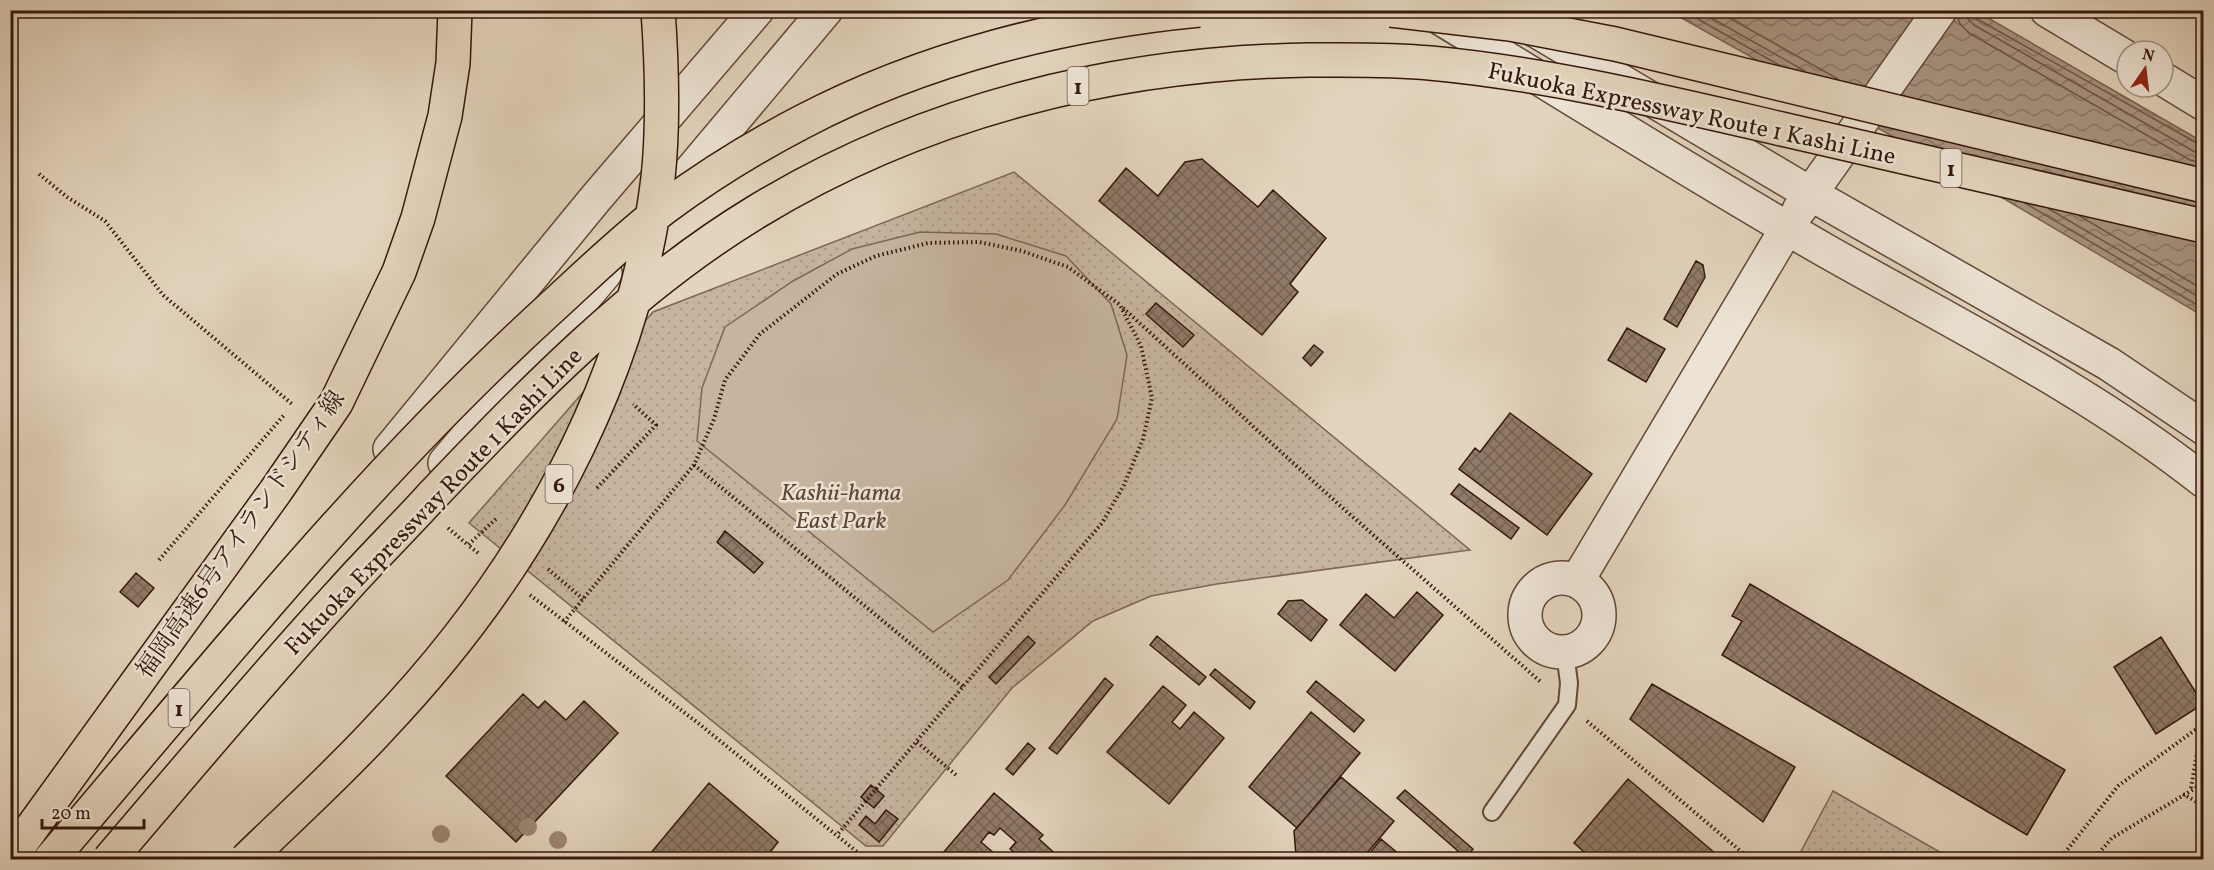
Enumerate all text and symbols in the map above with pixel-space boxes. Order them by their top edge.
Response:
north arrow [2115,39,2175,99]
text: N [2140,44,2157,69]
street label: Fukuoka Expressway Route 1 Kashi Line [1484,55,1899,175]
road number: 1 [1068,67,1088,105]
road number: 1 [1940,149,1962,187]
street label: Fukuoka Expressway Route 1 Kashi Line [278,341,591,664]
street label: 福岡高速6号アイランドシティ線 [129,384,354,686]
road number: 6 [546,465,572,503]
park label: Kashii-hama East Park [781,477,901,539]
road number: 1 [168,689,190,727]
scale bar [42,792,144,830]
text: 20 m [51,802,91,827]

